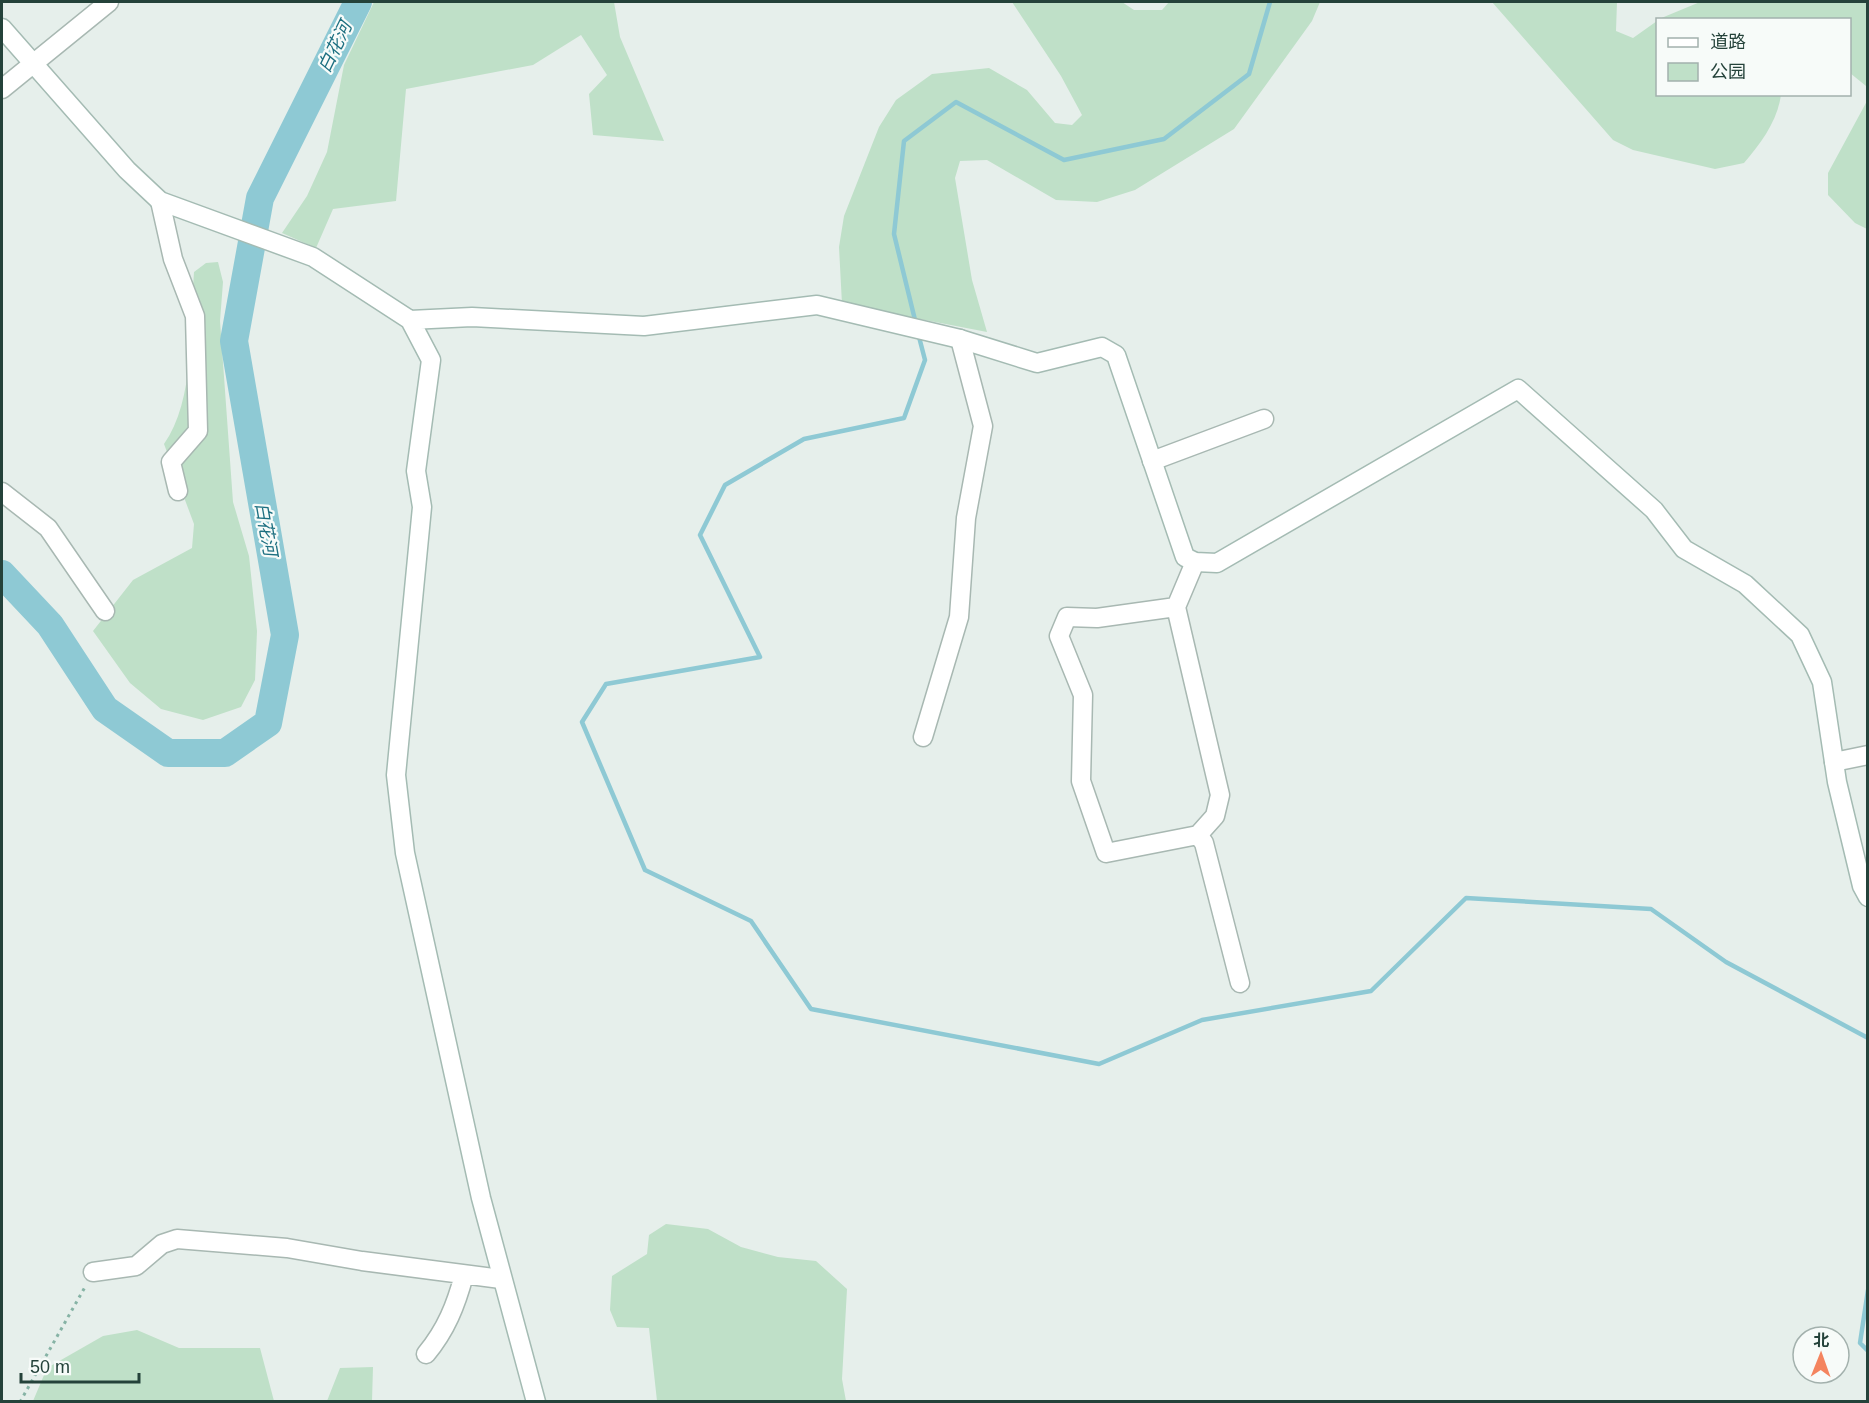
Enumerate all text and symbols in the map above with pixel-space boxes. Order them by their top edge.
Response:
water label: 白花河 [314,16,357,76]
legend [1656,18,1851,96]
text: 道路 [1710,32,1746,52]
text: 公园 [1710,62,1746,82]
water label: 白花河 [251,501,281,560]
north arrow [1791,1325,1851,1385]
text: 北 [1813,1332,1829,1349]
scale bar [21,1346,140,1384]
text: 50 m [30,1357,70,1377]

